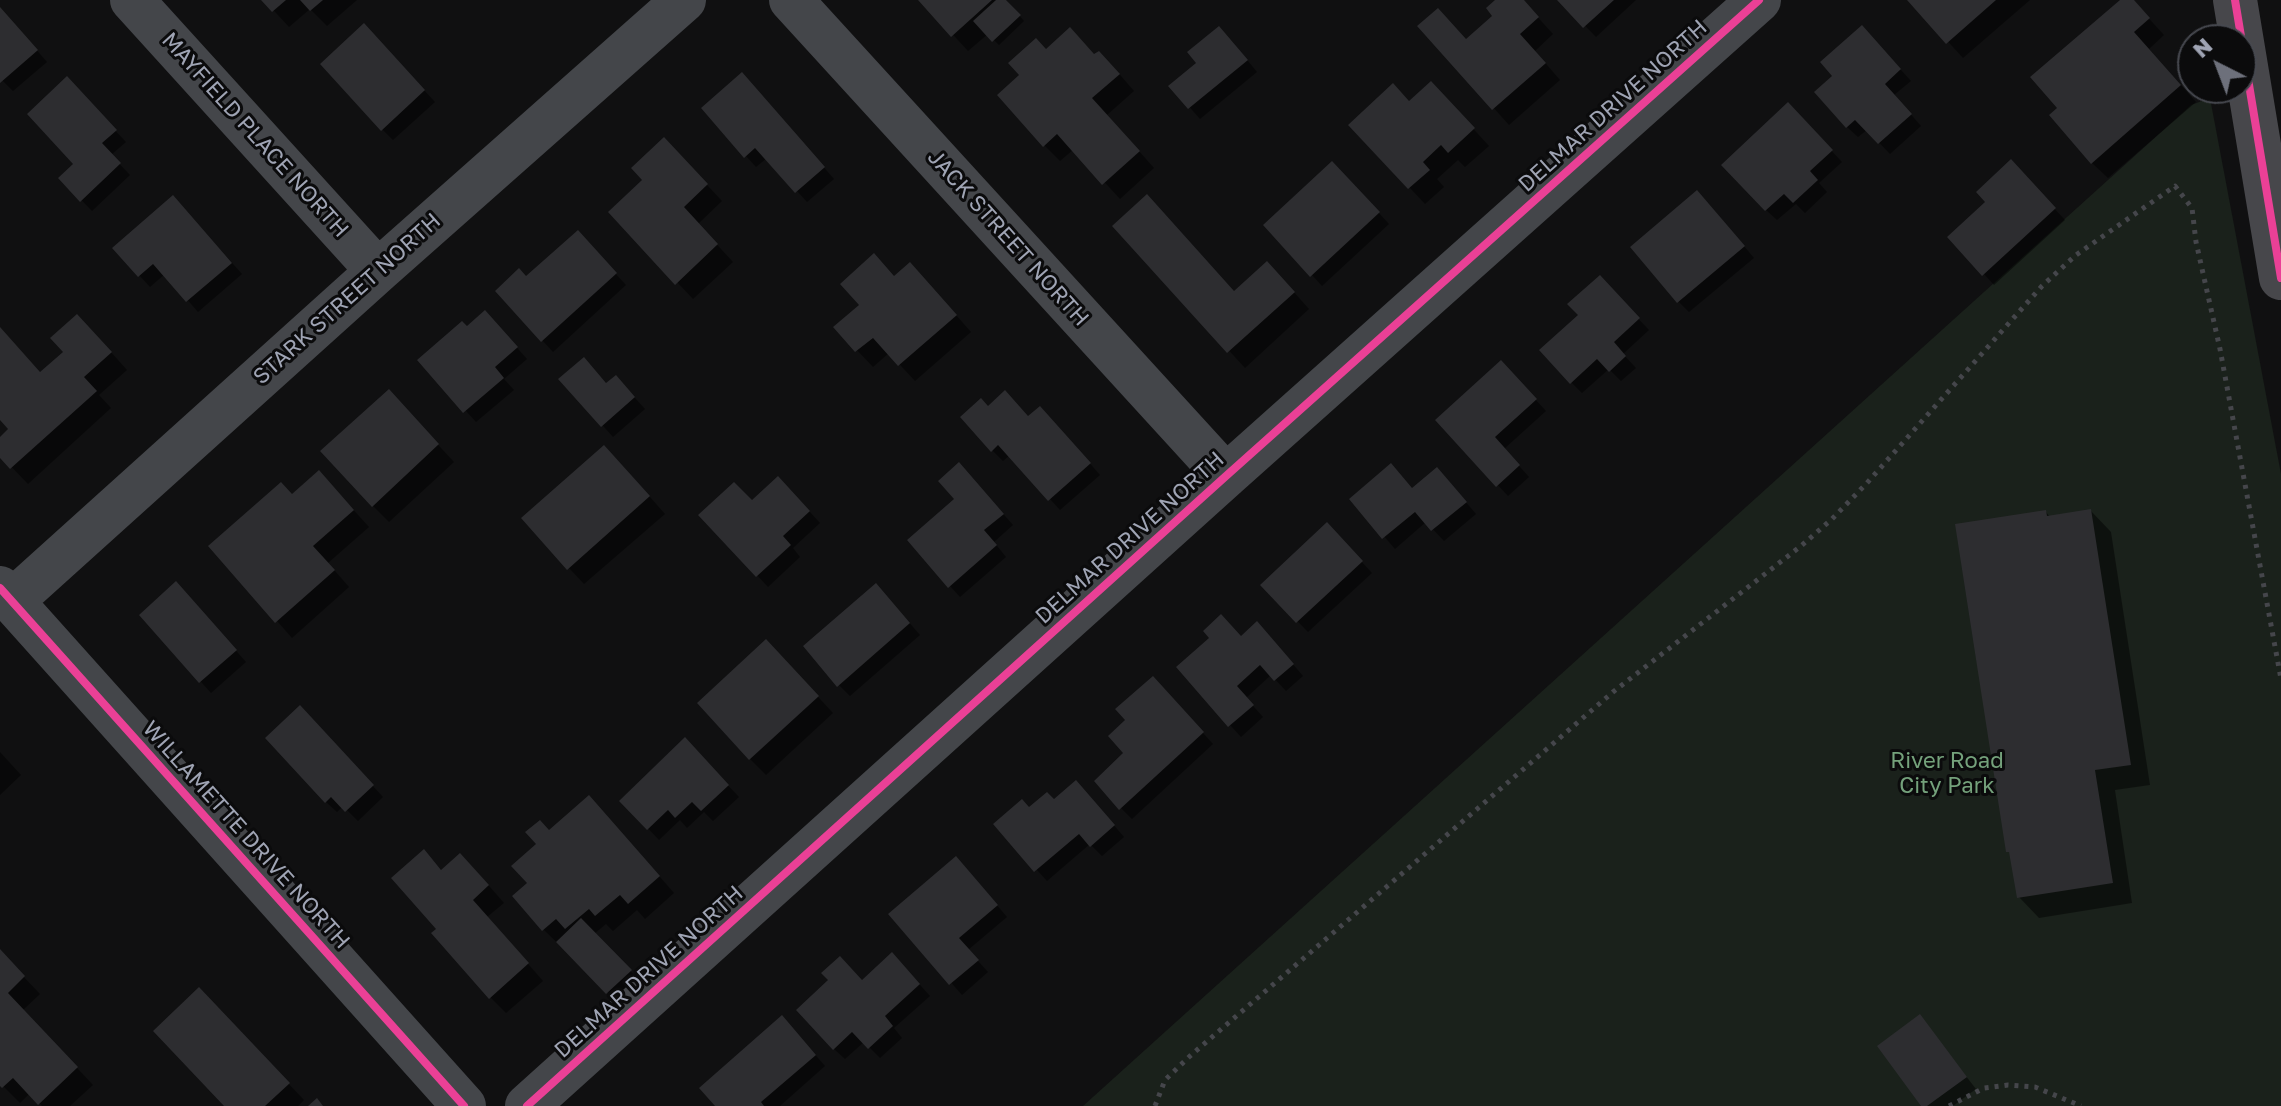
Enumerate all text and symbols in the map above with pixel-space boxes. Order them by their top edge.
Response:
street label: DELMAR DRIVE NORTH [1513,14,1713,198]
north arrow [2177,24,2257,104]
street label: MAYFIELD PLACE NORTH [156,27,354,243]
text: N [2187,32,2217,63]
street label: JACK STREET NORTH [922,144,1094,332]
street label: STARK STREET NORTH [248,208,446,390]
street label: DELMAR DRIVE NORTH [1030,446,1230,630]
street label: WILLAMETTE DRIVE NORTH [137,716,355,954]
park label: River Road City Park [1890,748,2004,800]
street label: DELMAR DRIVE NORTH [549,880,749,1064]

